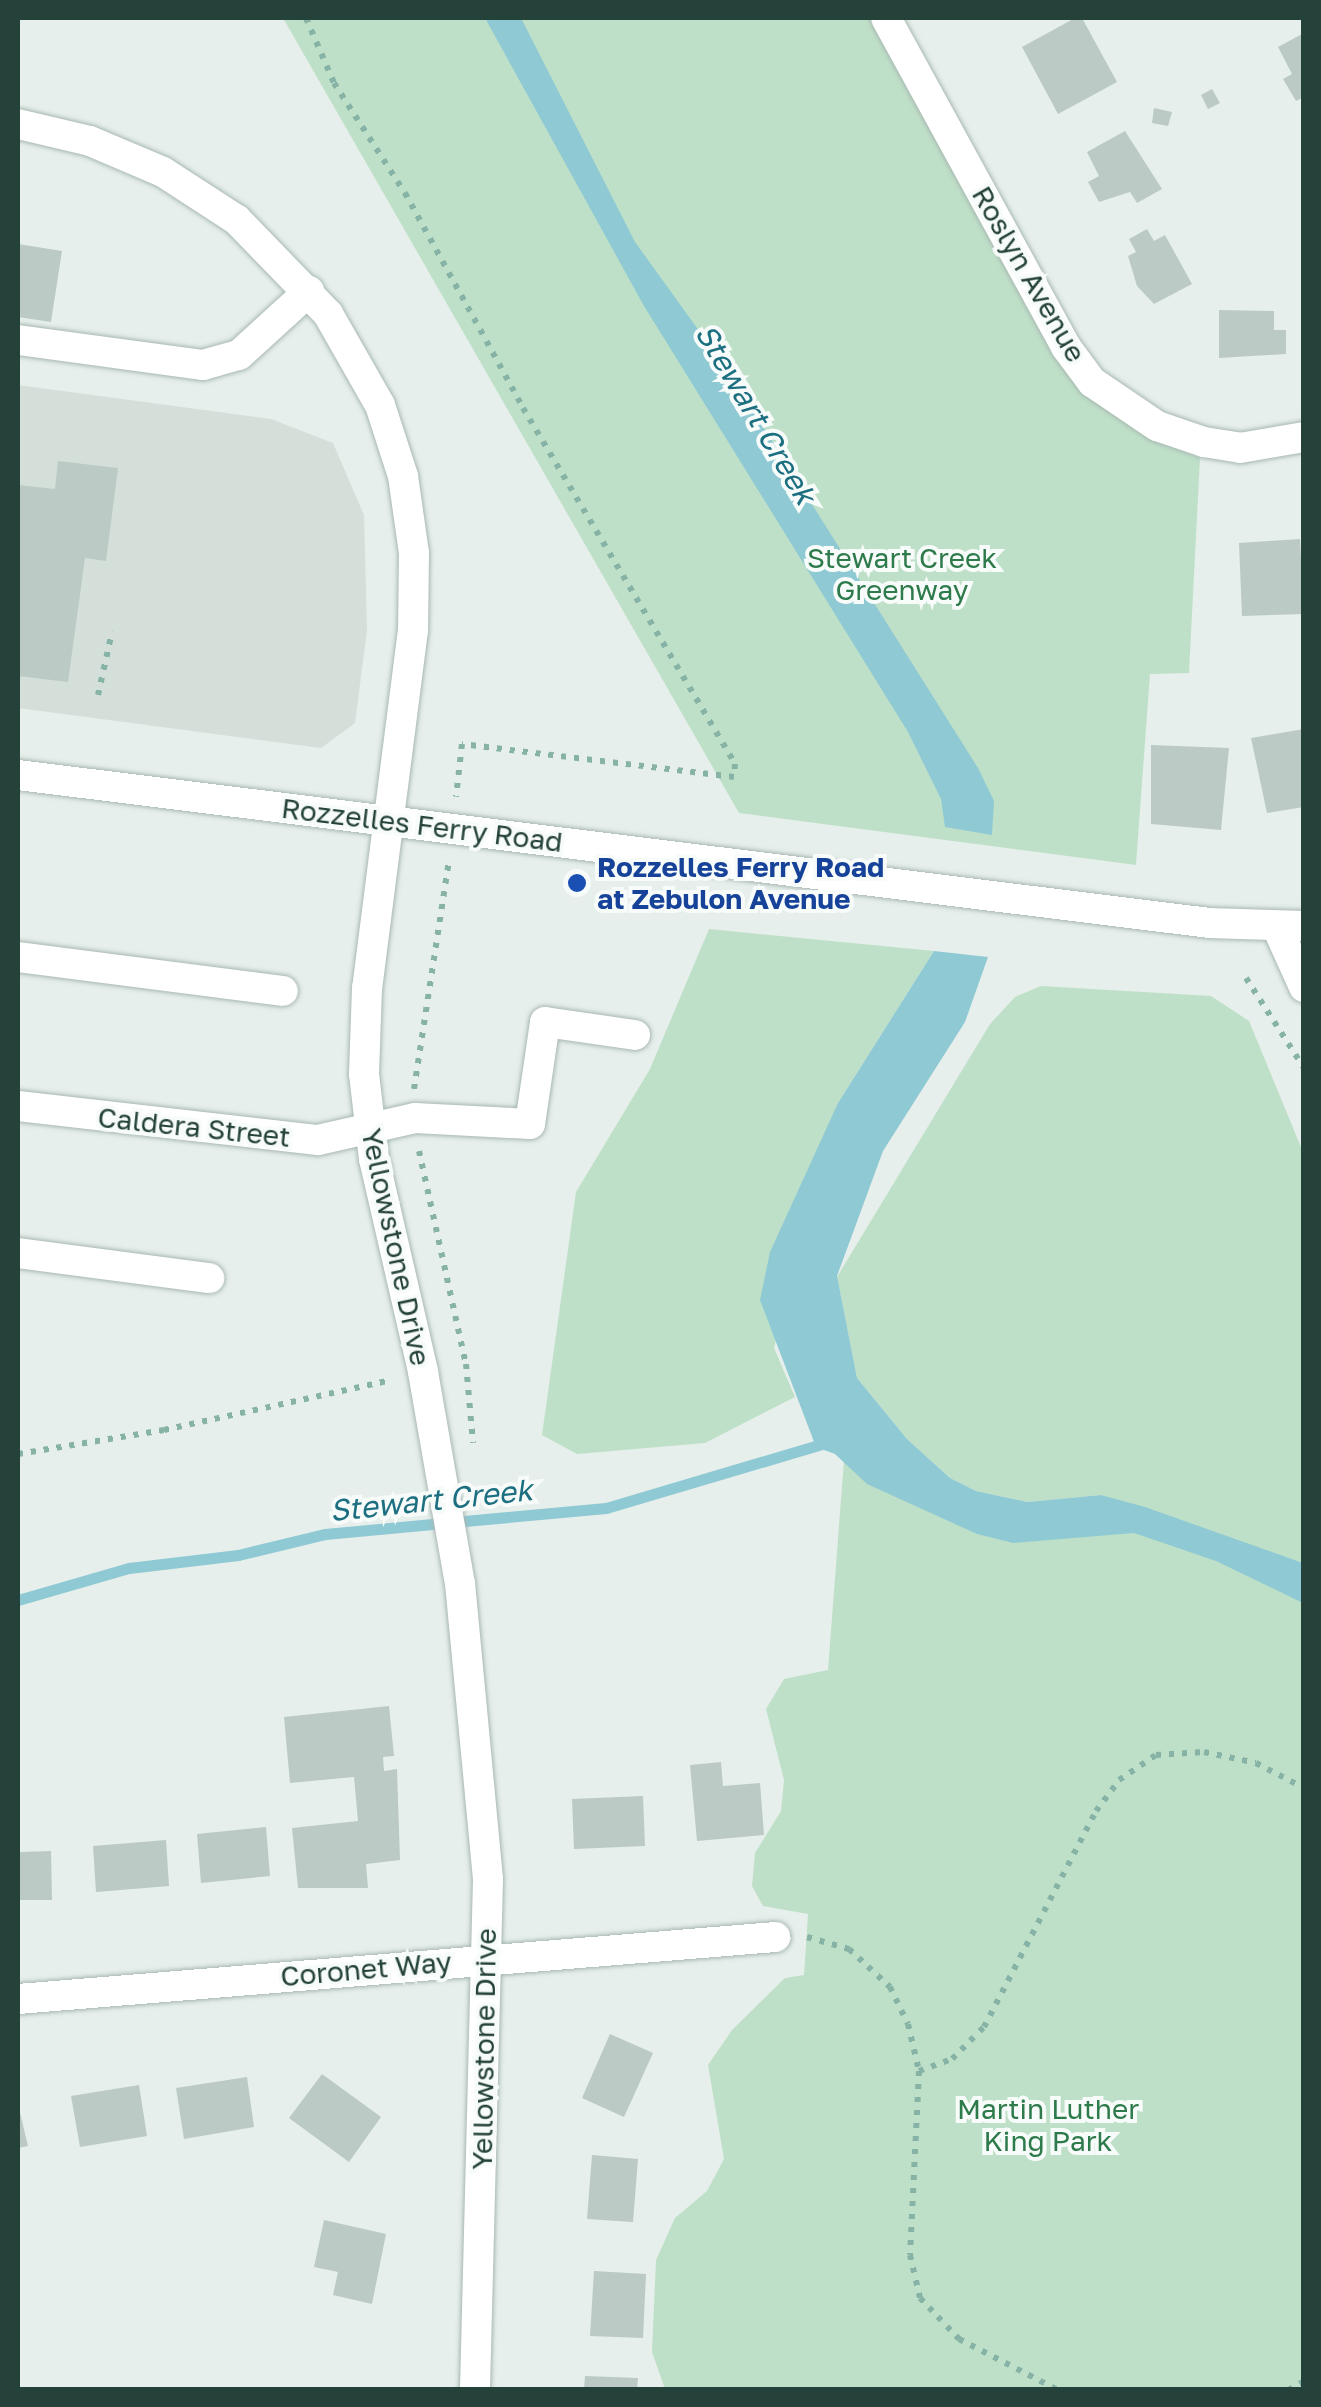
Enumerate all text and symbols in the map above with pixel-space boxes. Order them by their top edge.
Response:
street label: Roslyn Avenue [965,180,1093,368]
water label: Stewart Creek [688,317,824,511]
park label: Stewart Creek Greenway [807,541,997,607]
street label: Rozzelles Ferry Road [280,791,564,859]
place label: Rozzelles Ferry Road at Zebulon Avenue [597,850,884,916]
marker: Rozzelles Ferry Road at Zebulon Avenue [566,872,588,894]
street label: Caldera Street [96,1100,292,1154]
street label: Yellowstone Drive [354,1125,438,1369]
water label: Stewart Creek [328,1471,534,1529]
street label: Yellowstone Drive [465,1928,503,2170]
street label: Coronet Way [279,1945,453,1993]
park label: Martin Luther King Park [957,2092,1139,2158]

